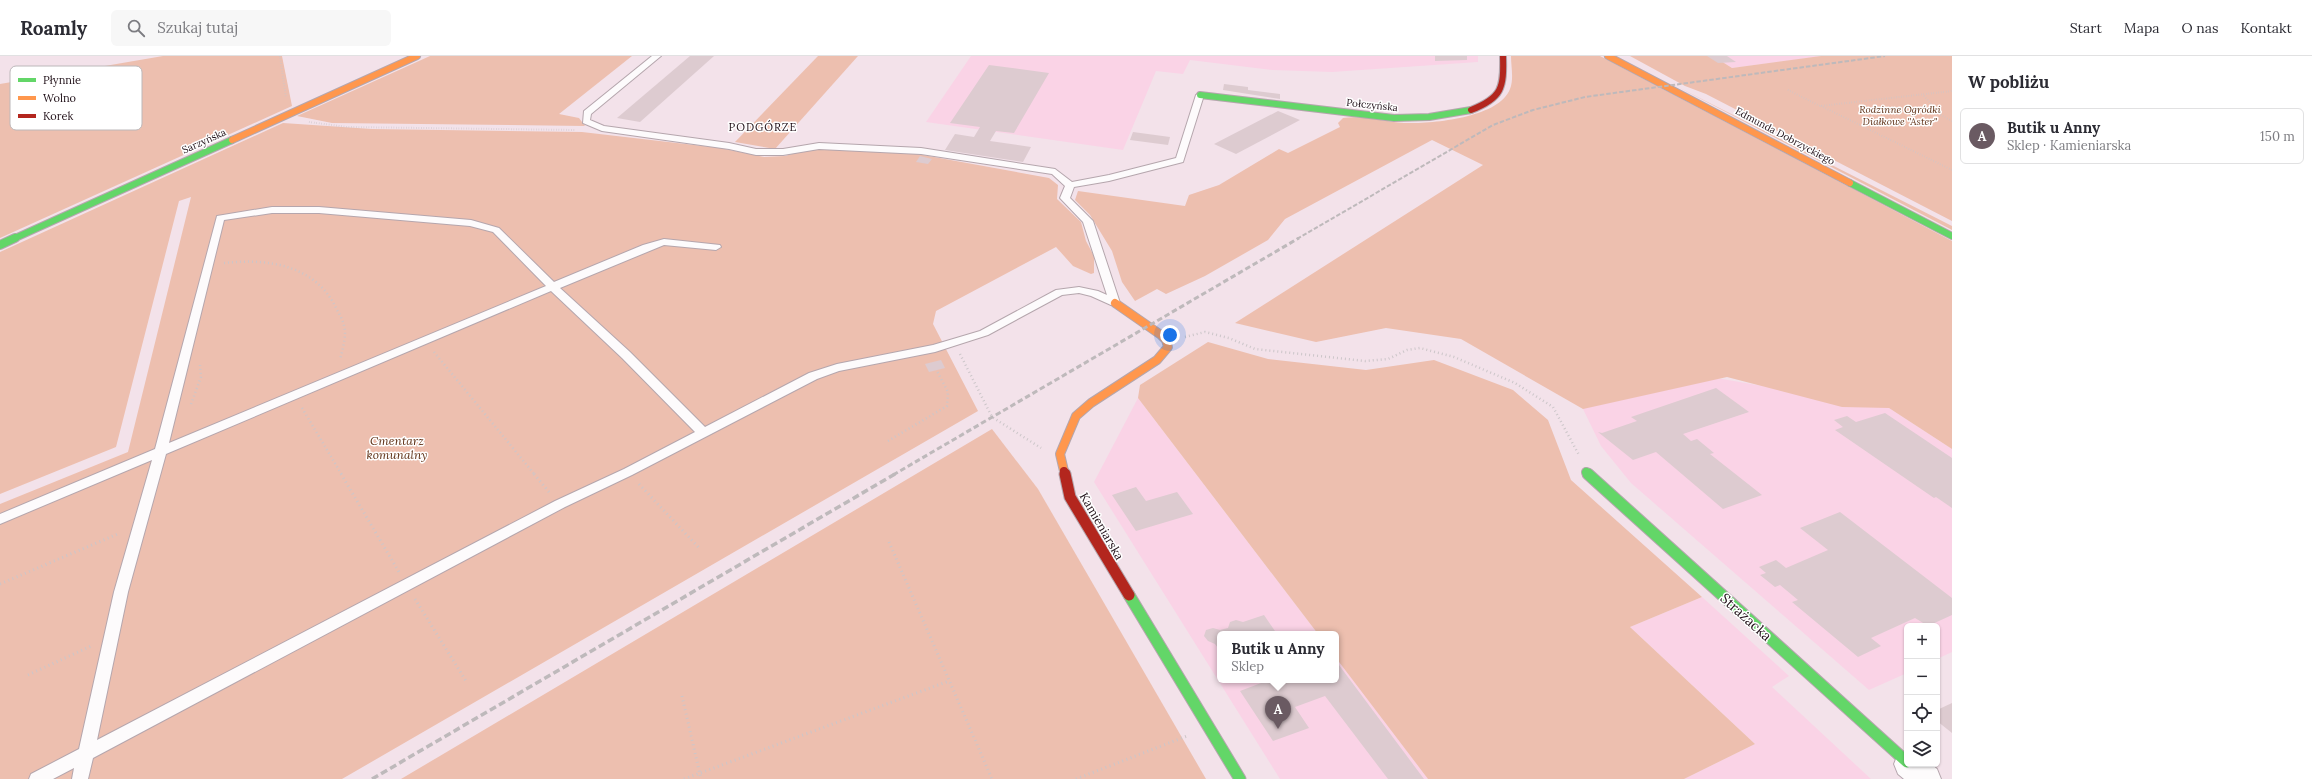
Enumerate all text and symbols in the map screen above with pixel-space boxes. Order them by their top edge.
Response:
search box [111,10,391,46]
text: Roamly [20,16,87,40]
icon: search [125,17,147,39]
text: Szukaj tutaj [157,18,238,37]
text: Start [2070,19,2102,37]
text: Mapa [2124,19,2159,37]
text: O nas [2181,19,2219,37]
text: Kontakt [2241,19,2292,37]
legend [10,66,142,130]
text: W pobliżu [1968,71,2049,93]
text: Płynnie [43,73,81,87]
text: Wolno [43,91,76,105]
street label: Połczyńska [1346,96,1398,114]
park label: Rodzinne Ogródki Diałkowe "Aster" [1859,103,1941,128]
street label: Edmunda Dobrzyckiego [1733,104,1837,168]
text: Korek [43,109,73,123]
text: Butik u Anny [2007,118,2100,137]
district label: PODGÓRZE [729,120,797,134]
street label: Sarzyńska [180,126,228,156]
text: A [1978,128,1986,145]
text: 150 m [2260,128,2295,145]
text: Sklep · Kamieniarska [2007,137,2131,154]
your location [1160,325,1180,345]
park label: Cmentarz komunalny [367,433,427,462]
street label: Kamieniarska [1077,490,1127,562]
street label: Strażacka [1717,589,1775,645]
map controls [1904,623,1940,767]
button: + [1904,623,1940,659]
popup [1217,631,1339,683]
text: Butik u Anny [1231,639,1325,658]
text: Sklep [1231,658,1264,675]
button: − [1904,659,1940,695]
button: locate [1904,695,1940,731]
pin: A [1265,696,1291,729]
button: layers [1904,731,1940,767]

